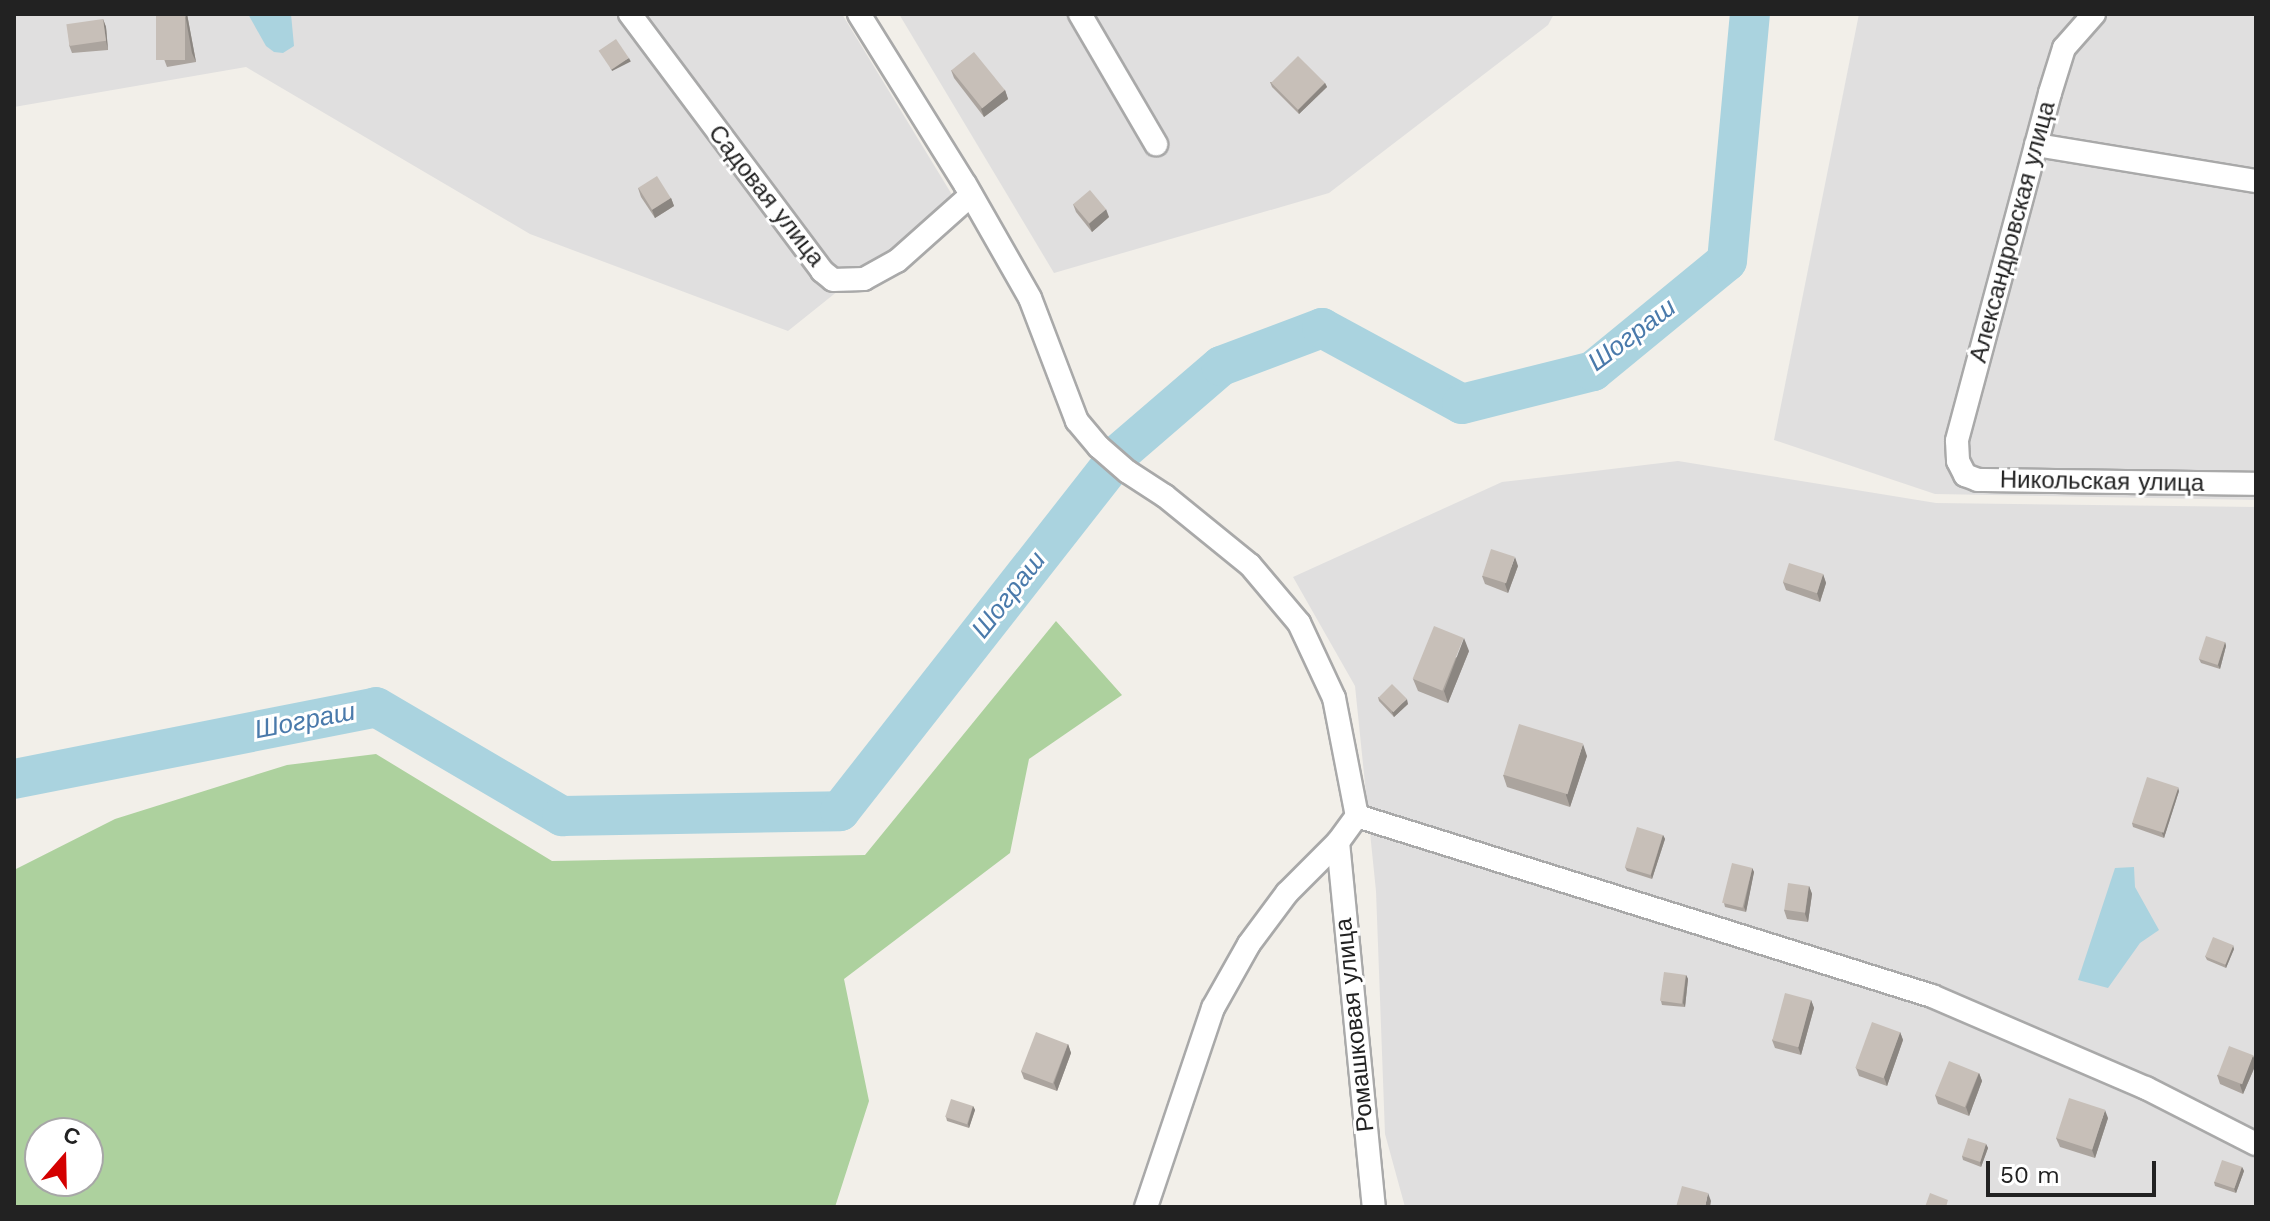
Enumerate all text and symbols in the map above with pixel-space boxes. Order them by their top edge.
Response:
street label: Александровская улица [1964,98,2062,366]
street label: Садовая улица [702,120,830,272]
water label: Шограш [1582,292,1682,378]
street label: Никольская улица [2000,466,2204,498]
water label: Шограш [965,545,1053,645]
water label: Шограш [252,696,358,746]
street label: Ромашковая улица [1329,917,1381,1133]
north arrow [24,1117,104,1197]
text: С [60,1121,83,1150]
scale bar [1990,1145,2160,1195]
text: 50 m [2000,1161,2060,1189]

